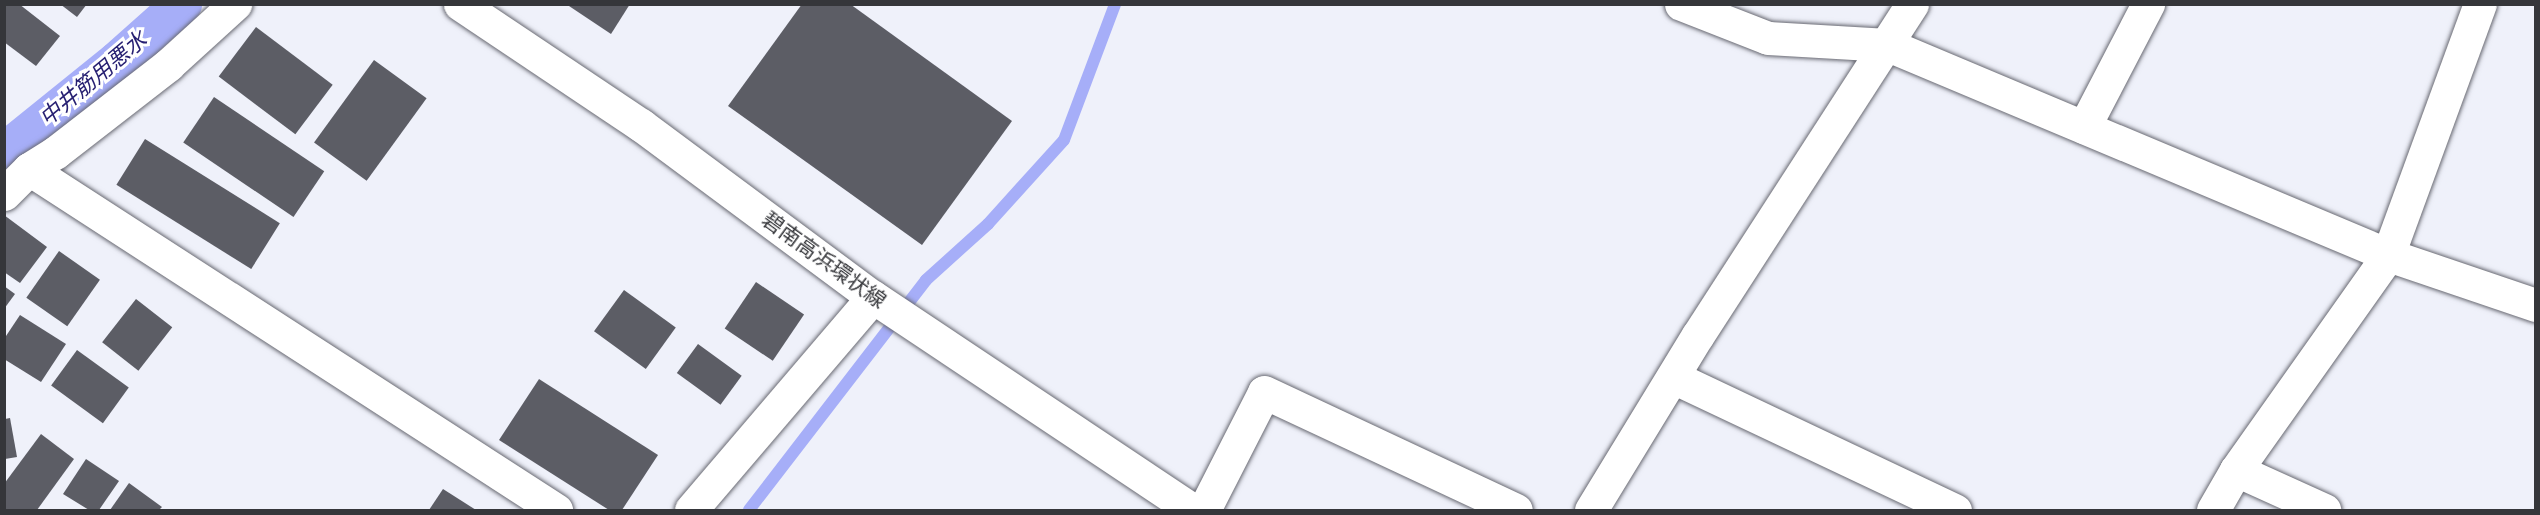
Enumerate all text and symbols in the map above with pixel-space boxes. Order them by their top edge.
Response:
water label: 中井筋用悪水 [34,26,152,132]
street label: 碧南高浜環状線 [757,207,891,313]

